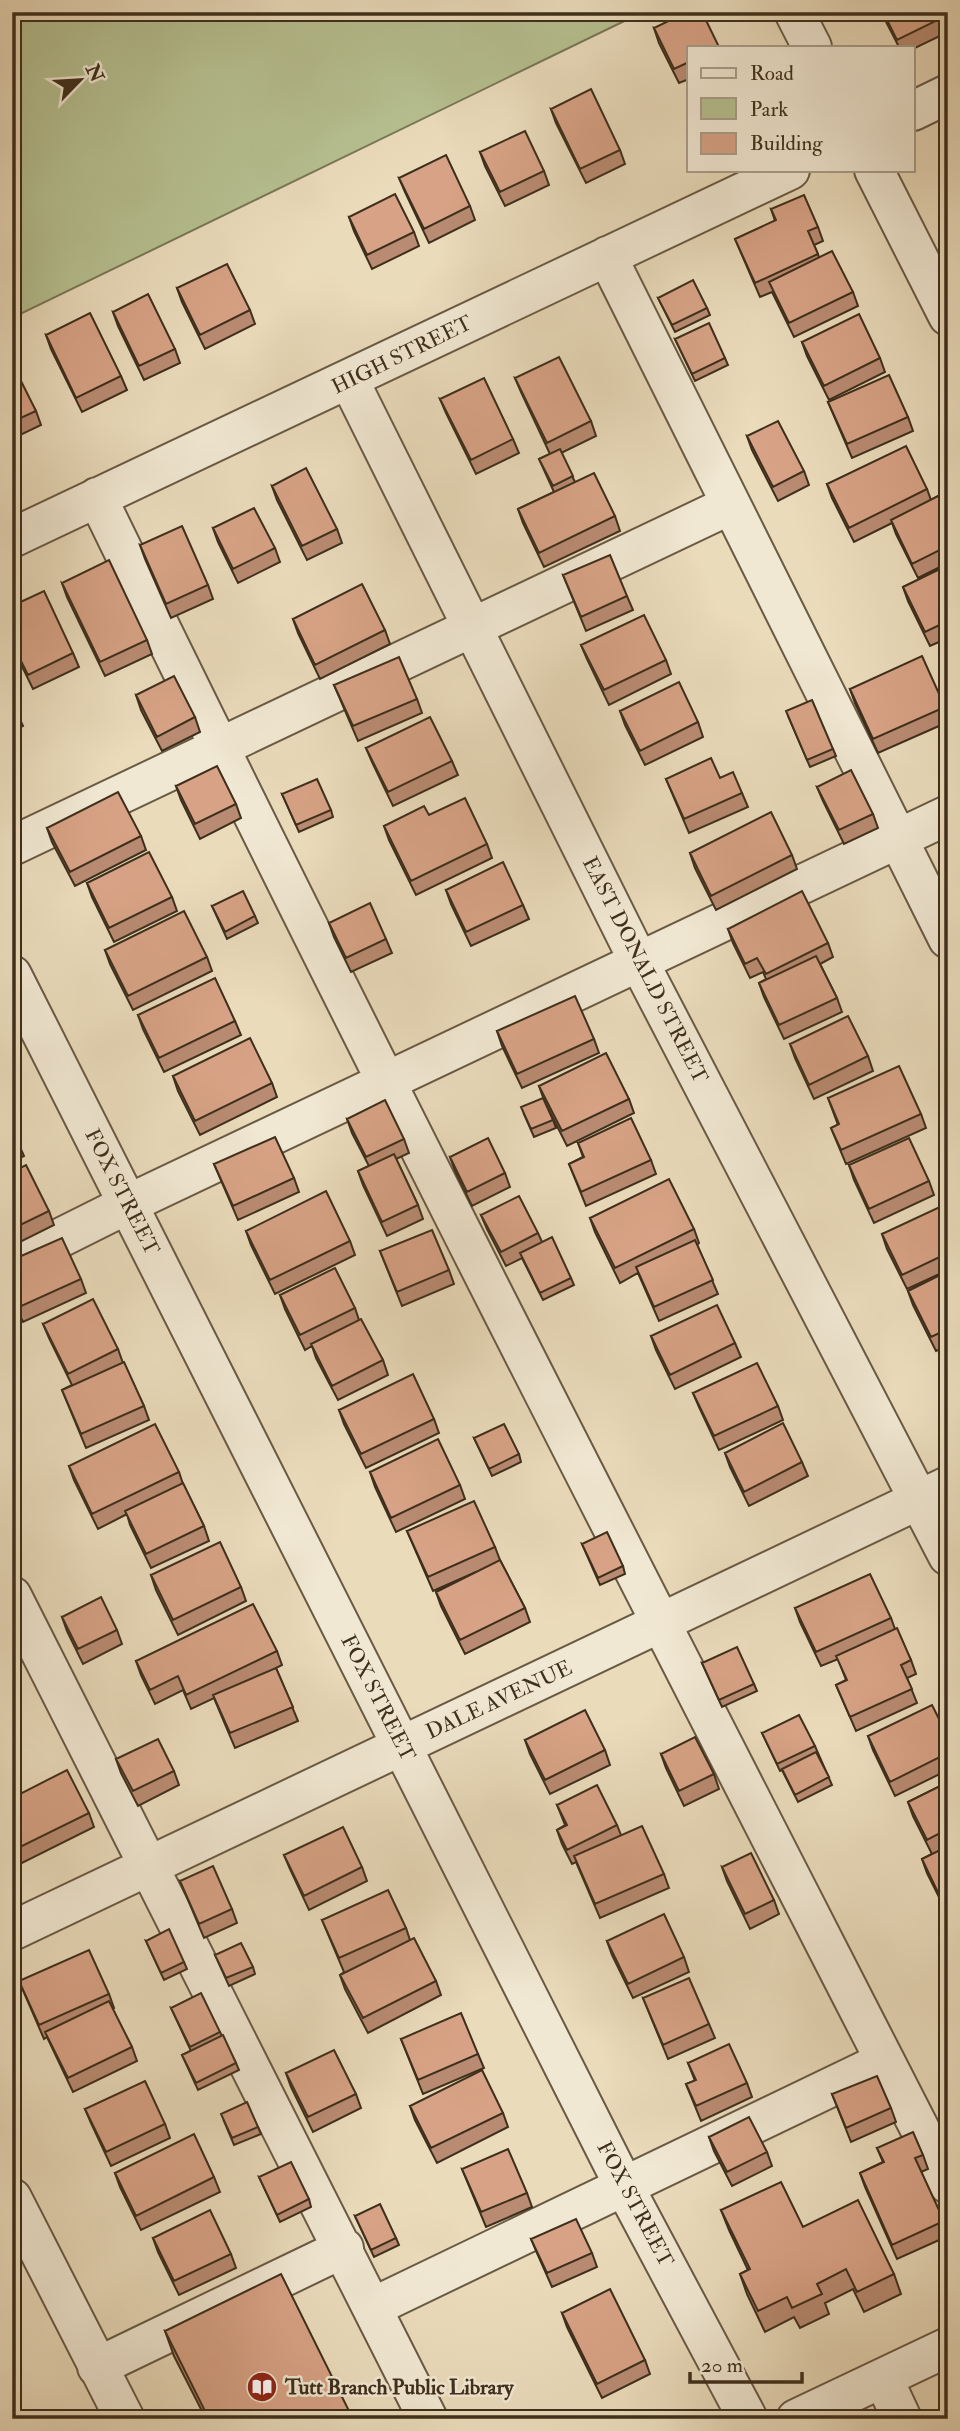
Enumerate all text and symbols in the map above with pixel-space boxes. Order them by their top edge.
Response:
north arrow [46,46,116,116]
legend [687,46,914,172]
text: N [80,60,109,87]
text: Road [750,60,795,87]
text: Park [750,96,788,123]
text: Building [750,130,823,157]
street label: HIGH STREET [327,309,477,401]
street label: EAST DONALD STREET [576,852,714,1088]
street label: FOX STREET [79,1124,166,1260]
street label: FOX STREET [335,1630,422,1766]
street label: DALE AVENUE [421,1654,577,1746]
street label: FOX STREET [591,2137,680,2272]
scale bar [690,2340,802,2384]
text: 20 m [701,2352,743,2379]
library icon: Tutt Branch Public Library [245,2370,279,2404]
place label: Tutt Branch Public Library [284,2374,514,2401]

